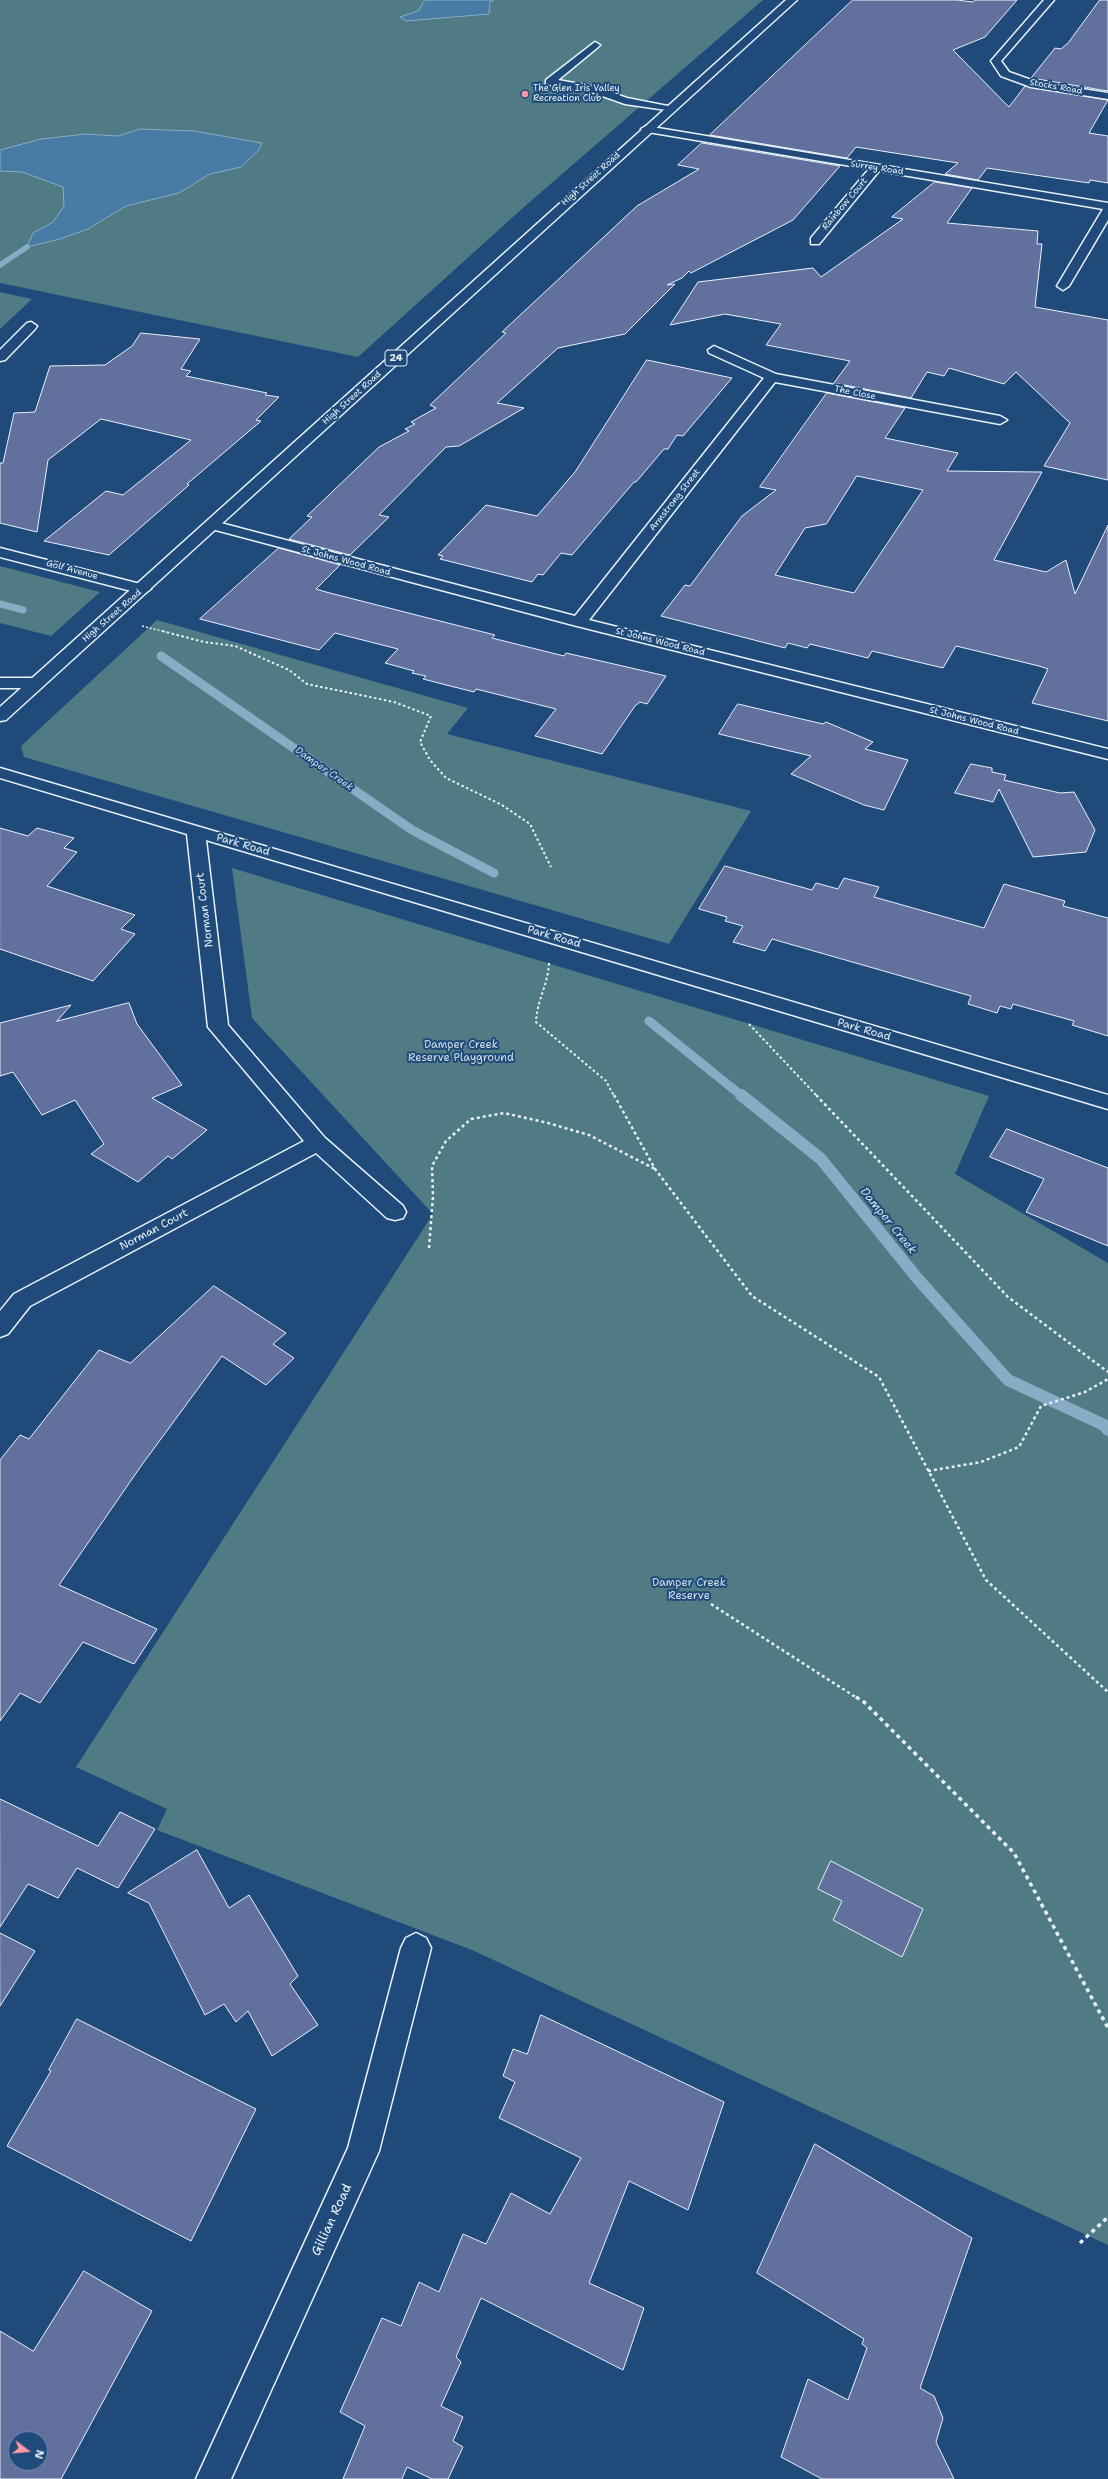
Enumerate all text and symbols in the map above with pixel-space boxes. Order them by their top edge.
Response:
street label: Stocks Road [1029,77,1083,97]
place label: The Glen Iris Valley Recreation Club [533,84,620,105]
marker: The Glen Iris Valley Recreation Club [520,89,530,99]
street label: High Street Road [559,150,623,208]
street label: Surrey Road [850,158,904,178]
street label: Rainbow Court [820,176,870,232]
road number: 24 [385,350,407,366]
street label: High Street Road [320,369,384,427]
street label: The Close [834,384,876,402]
street label: Armstrong Street [647,467,703,533]
street label: St Johns Wood Road [300,544,392,578]
street label: Golf Avenue [45,558,99,582]
street label: High Street Road [80,587,144,645]
street label: St Johns Wood Road [614,626,706,658]
street label: St Johns Wood Road [928,705,1020,737]
water label: Damper Creek [293,745,355,793]
street label: Park Road [215,831,271,859]
street label: Norman Court [194,872,216,948]
street label: Park Road [526,923,582,951]
street label: Park Road [836,1016,892,1044]
park label: Damper Creek Reserve Playground [408,1038,514,1064]
water label: Damper Creek [857,1185,919,1257]
street label: Norman Court [118,1206,190,1254]
park label: Damper Creek Reserve [652,1576,726,1602]
street label: Gillian Road [309,2181,355,2259]
north arrow [8,2431,48,2471]
text: N [31,2448,47,2460]

